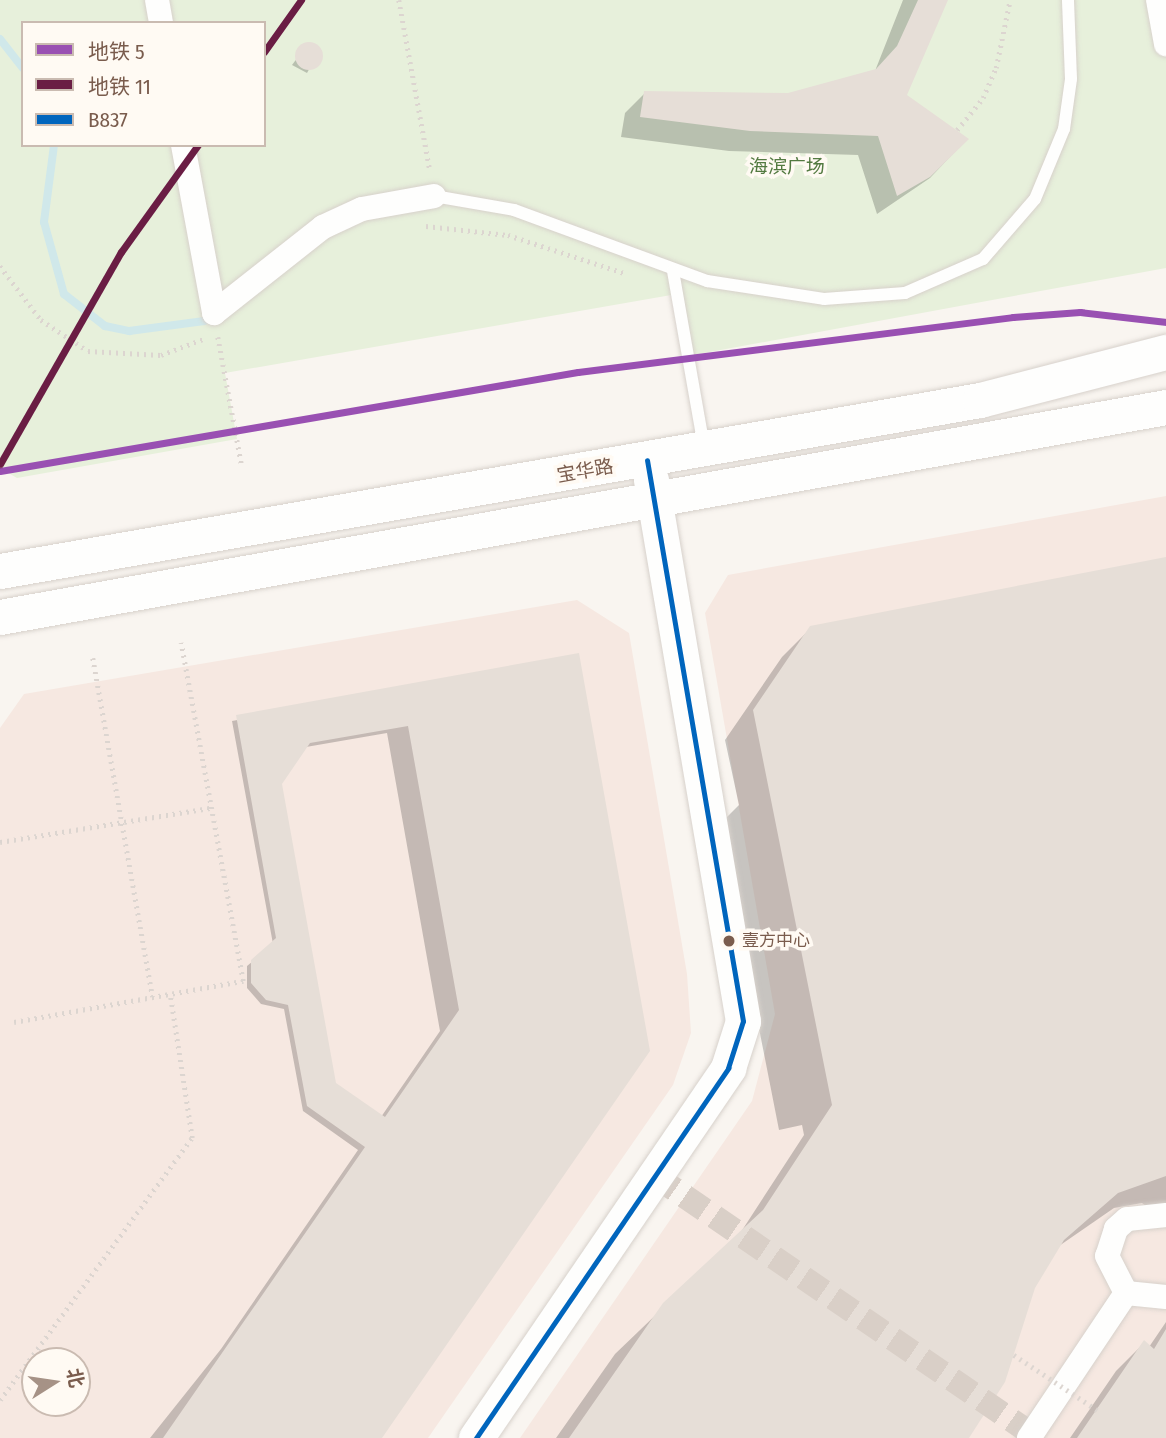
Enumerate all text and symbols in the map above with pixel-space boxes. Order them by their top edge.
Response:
legend [21,21,266,147]
text: 地铁 5 [88,39,145,65]
text: 地铁 11 [88,74,151,100]
text: B837 [88,107,128,133]
park label: 海滨广场 [749,156,825,178]
street label: 宝华路 [555,455,615,487]
place label: 壹方中心 [742,931,810,951]
marker: 壹方中心 [722,934,736,948]
north arrow [21,1347,91,1417]
text: 北 [62,1366,88,1390]

